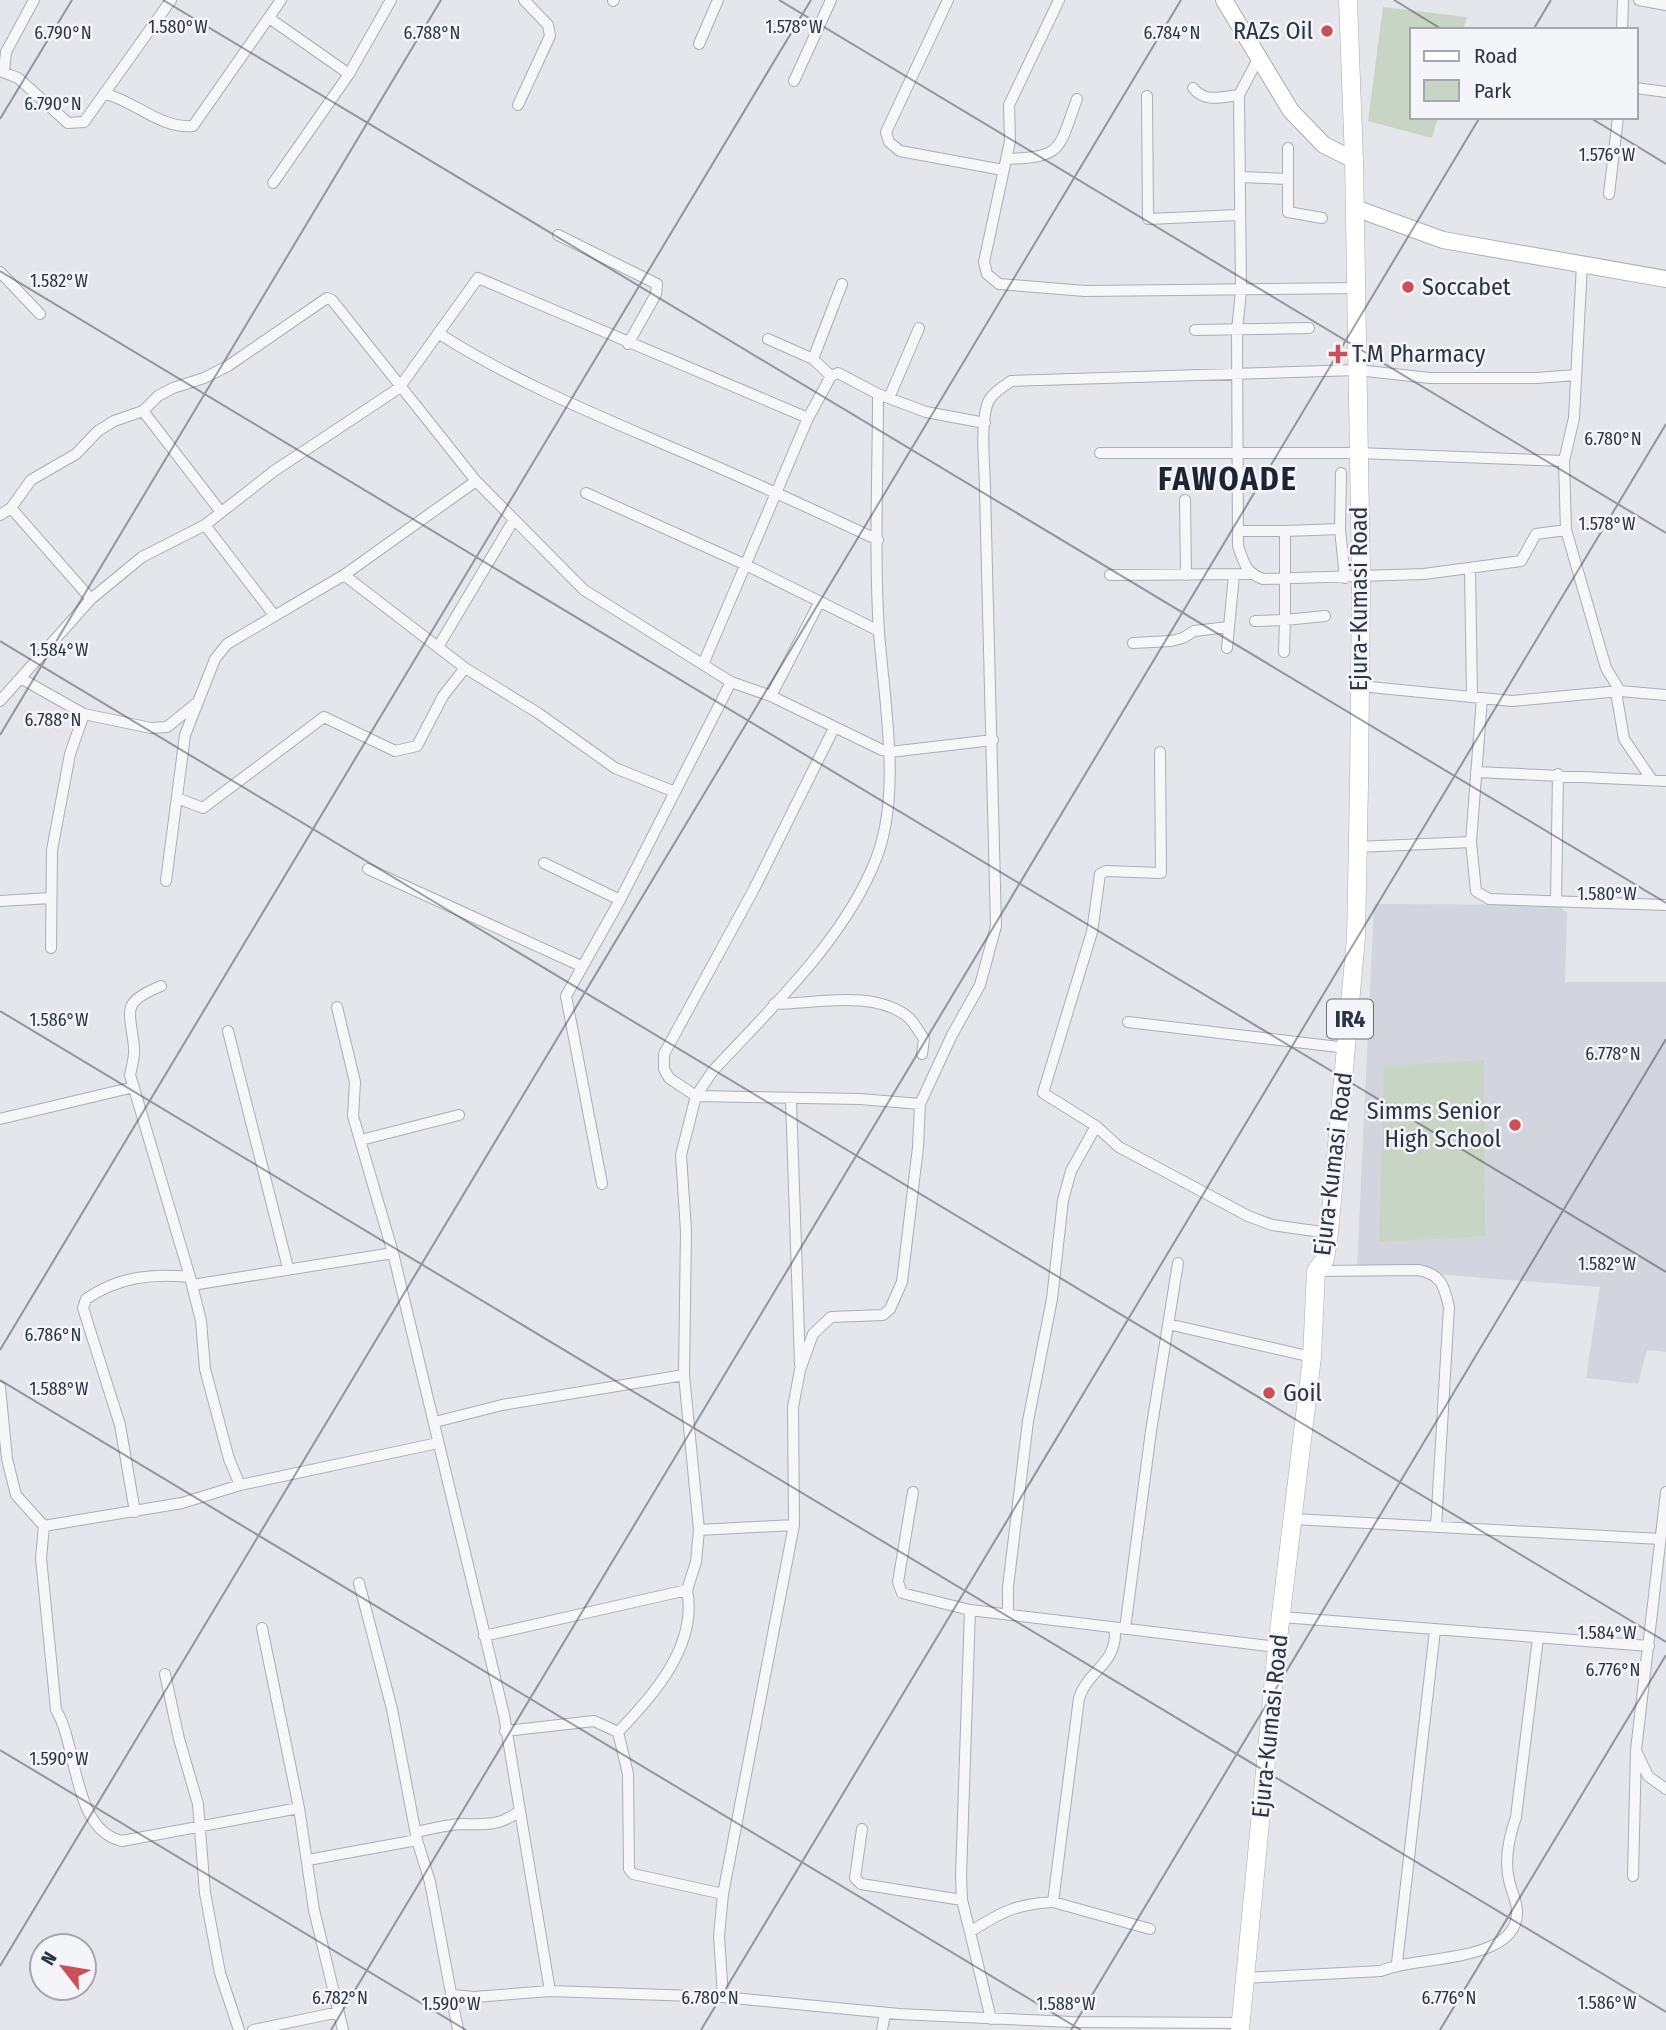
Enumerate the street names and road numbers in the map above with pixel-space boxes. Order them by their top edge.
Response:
street label: Ejura-Kumasi Road [1345,507,1373,691]
road number: IR4 [1327,1000,1373,1038]
street label: Ejura-Kumasi Road [1308,1071,1358,1257]
street label: Ejura-Kumasi Road [1246,1633,1294,1819]

